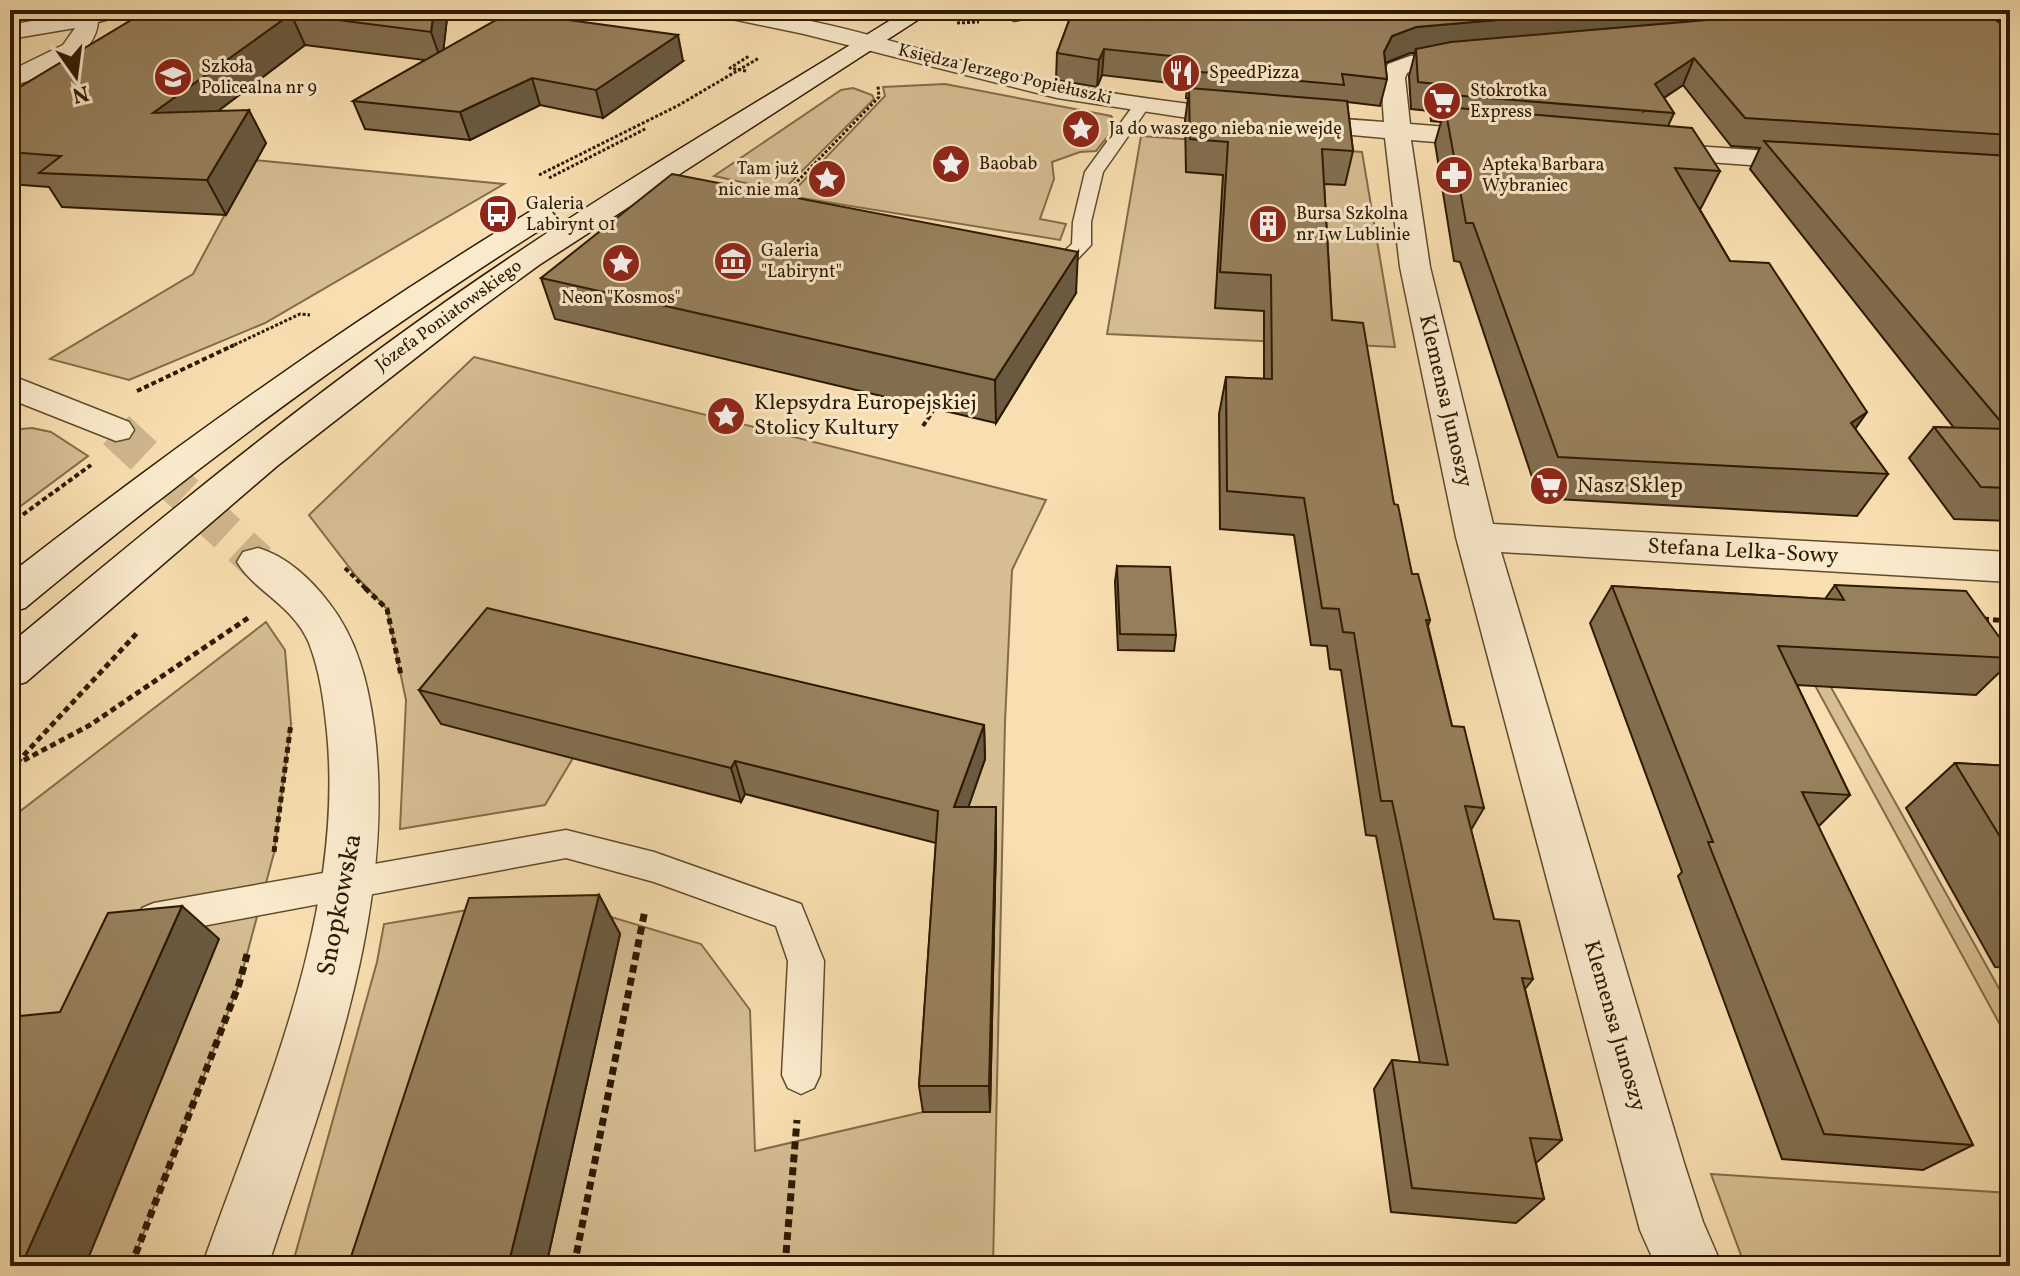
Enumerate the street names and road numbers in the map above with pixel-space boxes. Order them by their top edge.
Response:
street label: Księdza Jerzego Popiełuszki [896,38,1114,112]
street label: Józefa Poniatowskiego [370,254,528,378]
street label: Klemensa Junoszy [1410,311,1480,491]
street label: Stefana Lelka-Sowy [1647,532,1839,572]
street label: Snopkowska [309,831,371,979]
street label: Klemensa Junoszy [1575,937,1653,1115]

